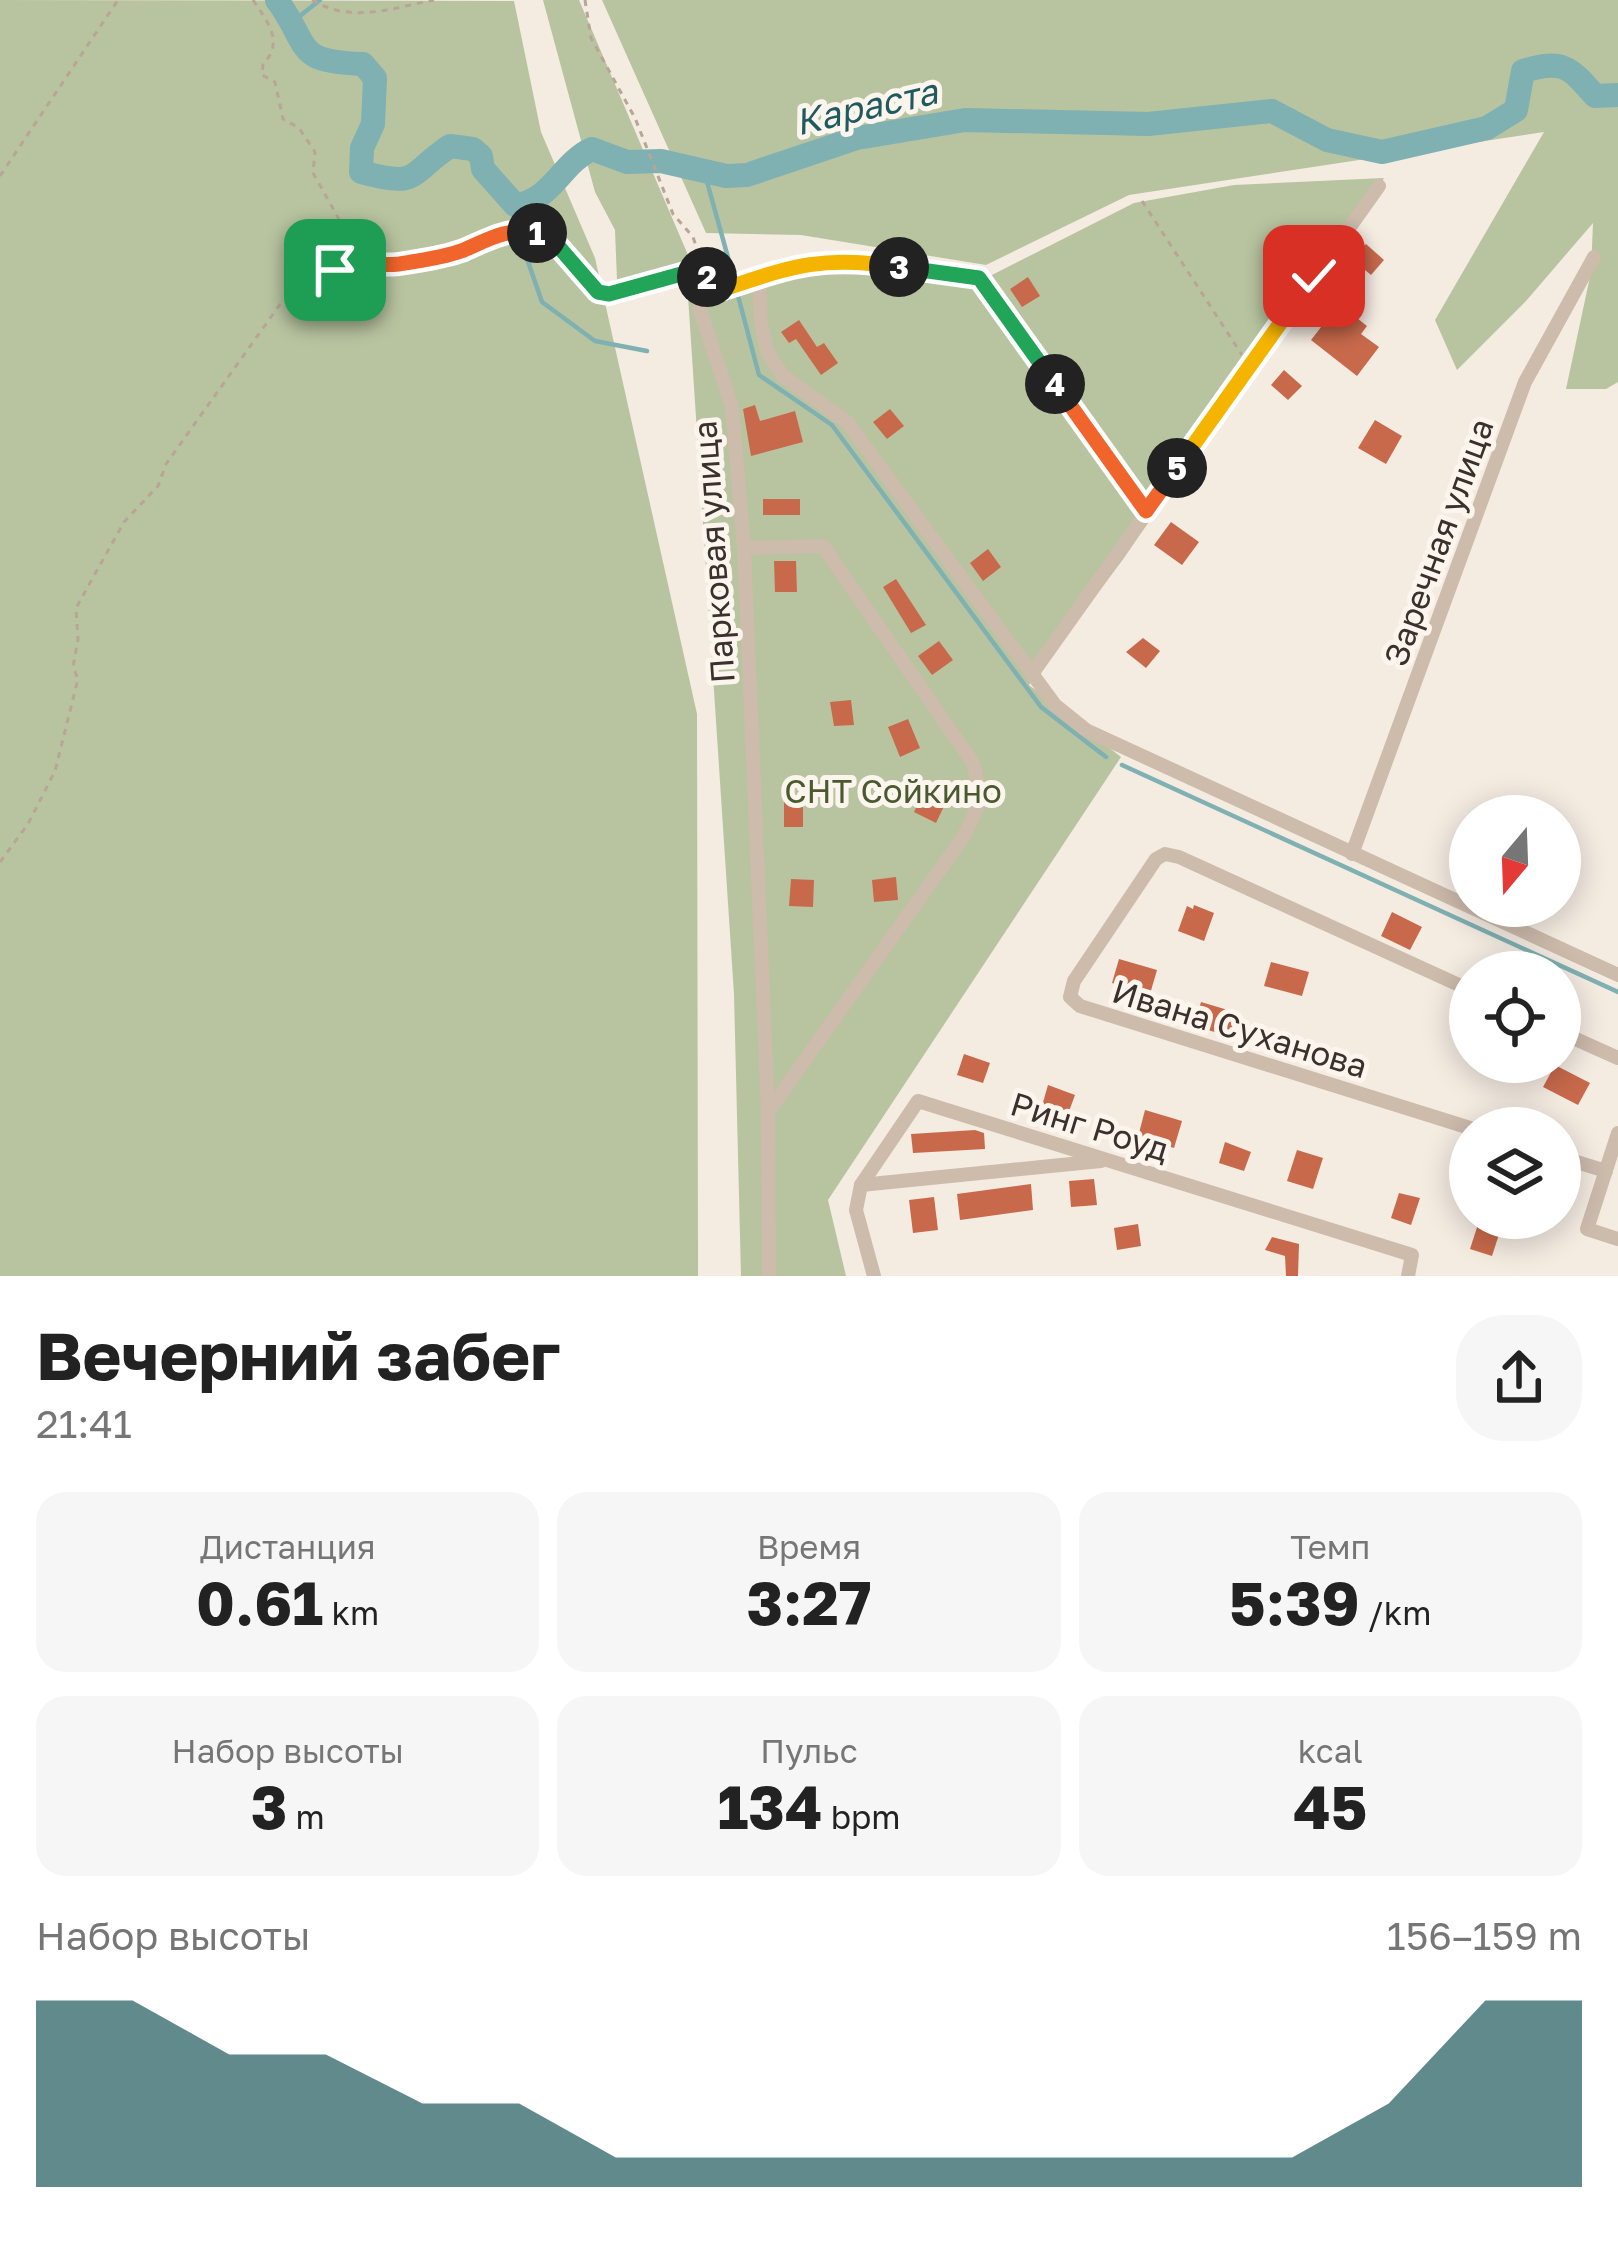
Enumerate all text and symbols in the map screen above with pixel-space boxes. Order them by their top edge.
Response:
water label: Караста [791,68,943,143]
pin: 1 [507,203,567,263]
text: 1 [529,213,546,252]
pin [284,219,386,321]
pin [1263,225,1365,327]
icon: arrive [302,237,368,303]
pin: 3 [869,237,929,297]
icon: check [1281,243,1347,309]
pin: 2 [677,247,737,307]
text: 3 [889,247,909,286]
text: 2 [697,257,717,296]
pin: 4 [1025,354,1085,414]
text: 4 [1045,364,1065,403]
street label: Заречная улица [1375,413,1501,671]
street label: Парковая улица [684,420,742,684]
pin: 5 [1147,438,1207,498]
text: 5 [1167,448,1187,487]
park label: СНТ Сойкино [784,771,1002,810]
north arrow [1449,795,1581,927]
map controls [1449,795,1581,1239]
button: locate [1449,951,1581,1083]
street label: Ивана Суханова [1108,971,1372,1085]
street label: Ринг Роуд [1006,1083,1174,1169]
button: layers [1449,1107,1581,1239]
text: Вечерний забег [36,1315,561,1395]
button: share [1456,1315,1582,1441]
text: 21:41 [36,1400,132,1447]
text: Дистанция [200,1527,376,1566]
text: Время [757,1527,861,1566]
text: Темп [1290,1527,1370,1566]
text: 0.61 [196,1566,323,1638]
text: 3:27 [746,1566,872,1638]
text: 5:39 [1229,1566,1360,1638]
text: km [323,1593,379,1632]
text: /km [1360,1593,1432,1632]
text: Набор высоты [172,1731,404,1770]
text: Пульс [760,1731,858,1770]
text: kcal [1298,1731,1363,1770]
text: 3 [251,1770,287,1842]
text: 134 [717,1770,822,1842]
text: 45 [1293,1770,1367,1842]
text: m [287,1797,325,1836]
text: bpm [822,1797,901,1836]
text: Набор высоты [36,1912,310,1959]
text: 156–159 m [1387,1912,1582,1959]

